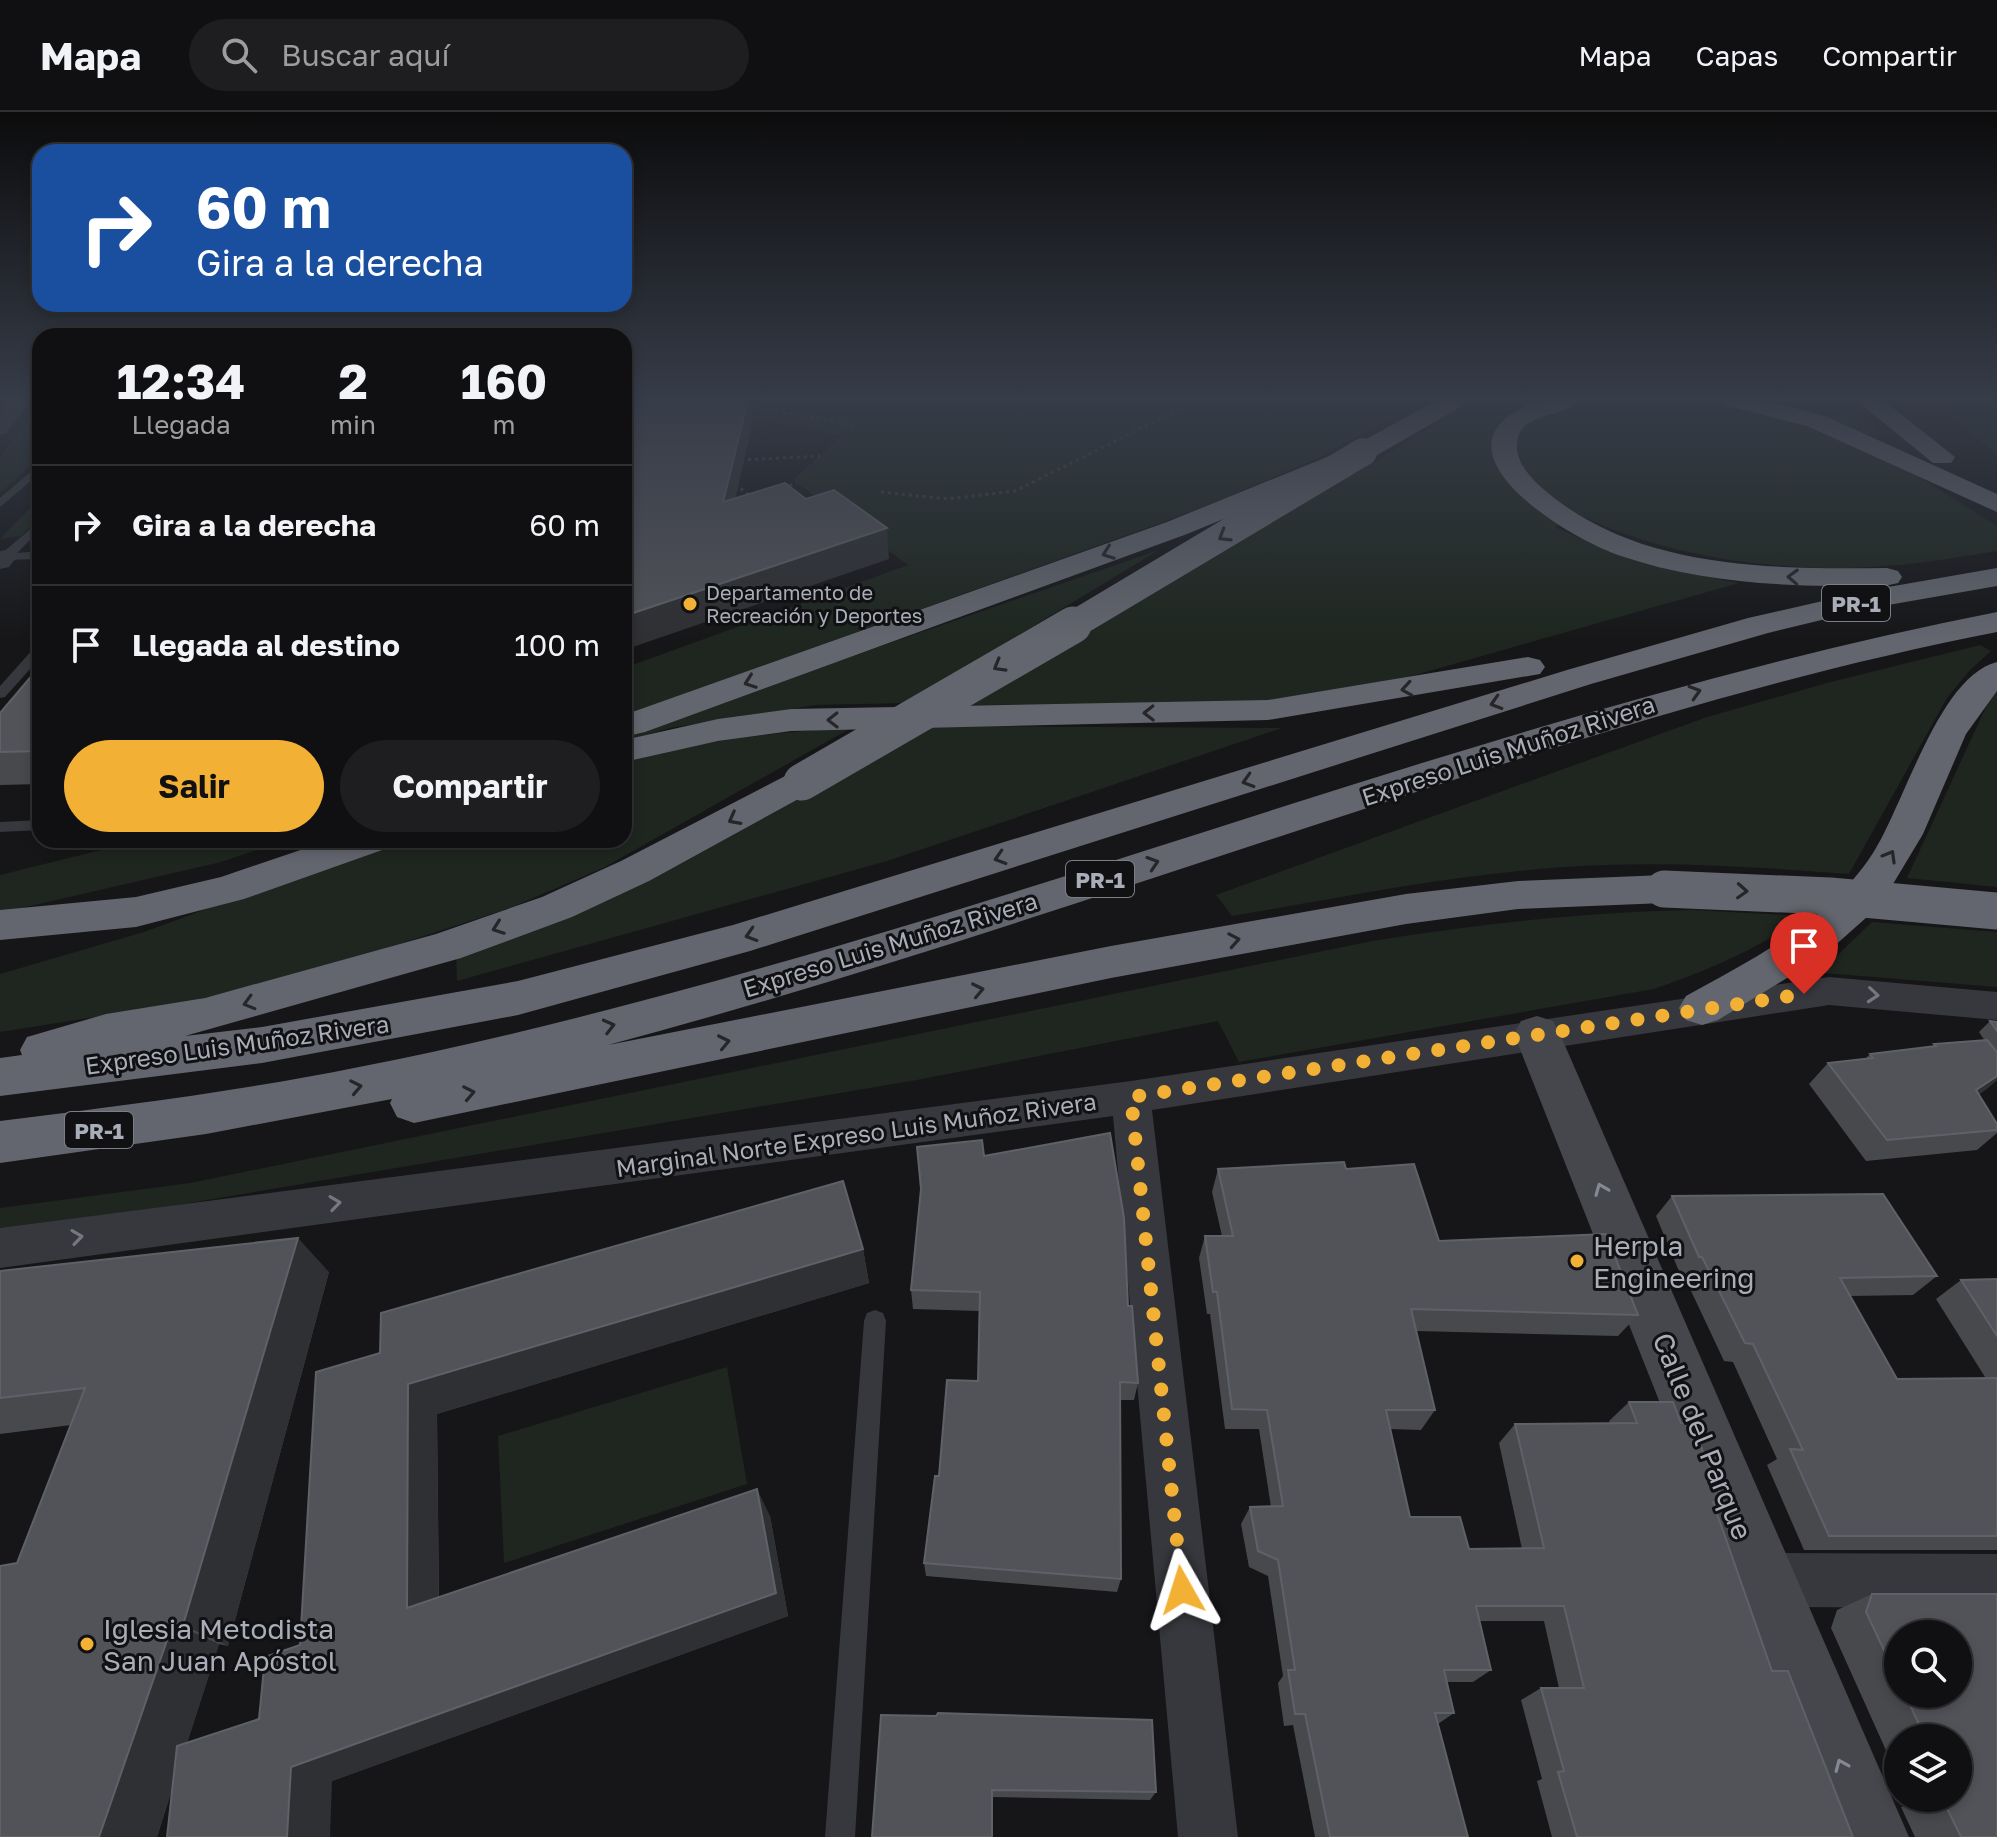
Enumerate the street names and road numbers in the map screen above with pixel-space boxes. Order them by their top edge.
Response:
road number: PR-1 [1822,585,1890,621]
street label: Expreso Luis Muñoz Rivera [1358,689,1658,811]
road number: PR-1 [1066,861,1134,897]
street label: Expreso Luis Muñoz Rivera [739,885,1041,1003]
street label: Expreso Luis Muñoz Rivera [83,1008,391,1080]
street label: Marginal Norte Expreso Luis Muñoz Rivera [614,1086,1098,1182]
road number: PR-1 [65,1112,133,1148]
street label: Calle del Parque [1646,1328,1760,1544]

